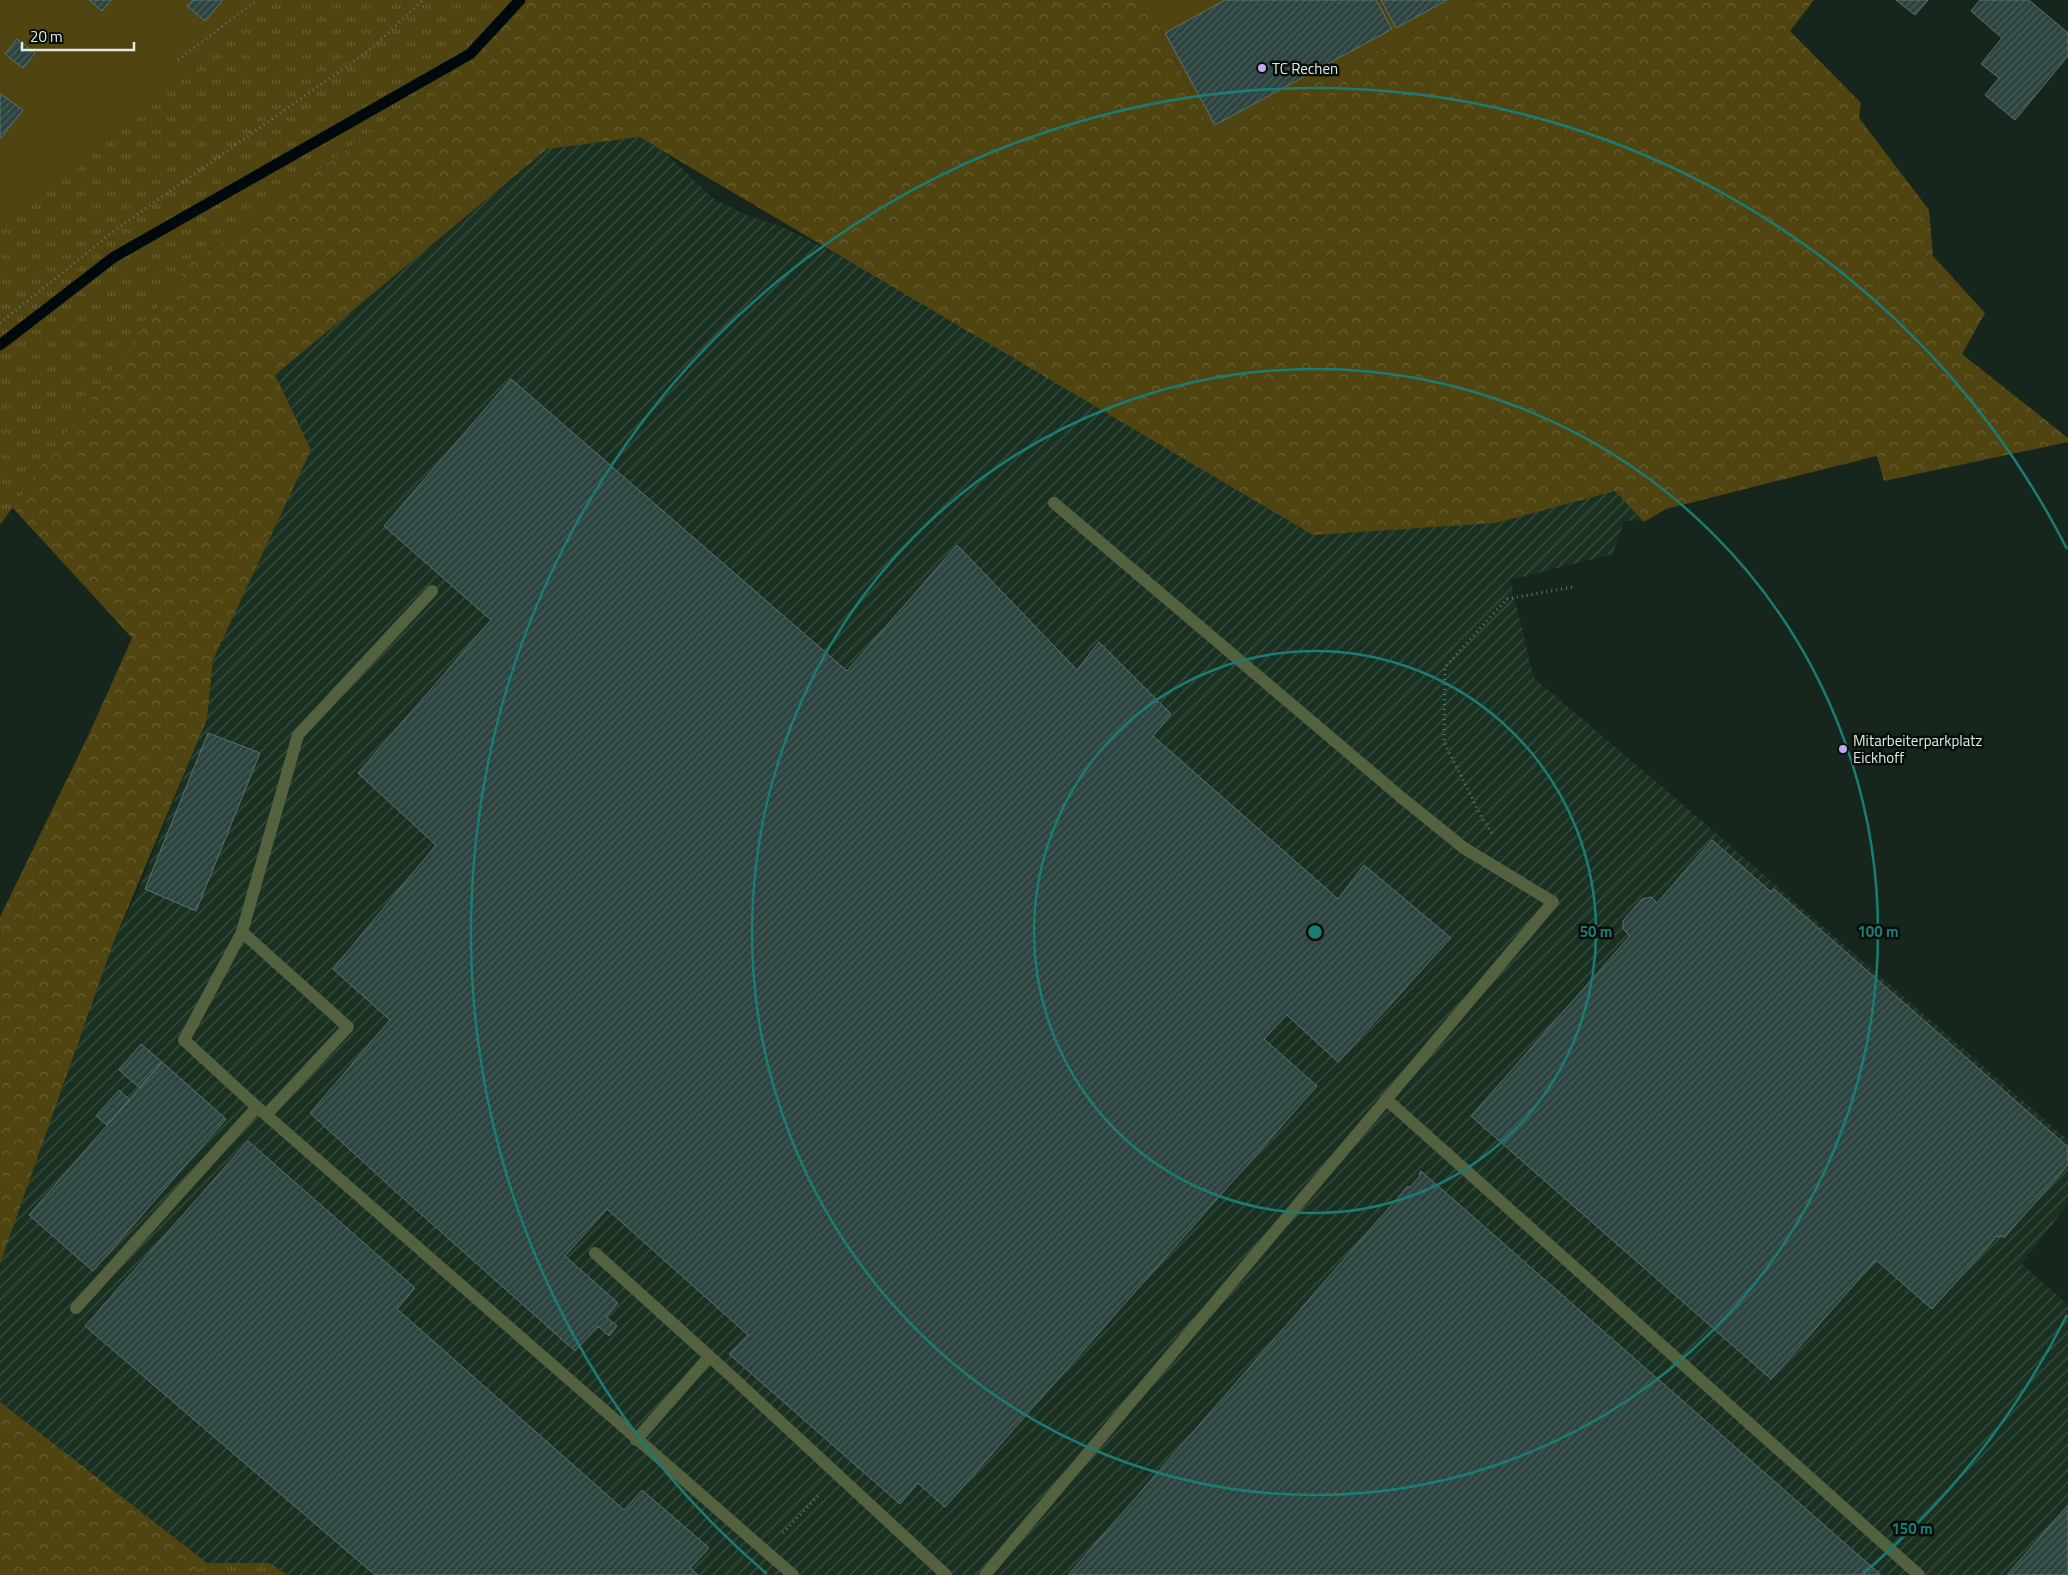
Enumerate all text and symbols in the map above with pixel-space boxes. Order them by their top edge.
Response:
scale bar [22,20,135,52]
text: 20 m [30,25,63,48]
place label: TC Rechen [1272,57,1338,80]
marker: TC Rechen [1256,62,1268,74]
place label: Mitarbeiterparkplatz Eickhoff [1853,729,1983,769]
marker: Mitarbeiterparkplatz Eickhoff [1837,743,1849,755]
text: 50 m [1580,920,1612,943]
text: 100 m [1857,920,1899,943]
centre of rings [1306,923,1324,941]
text: 150 m [1891,1517,1933,1540]

